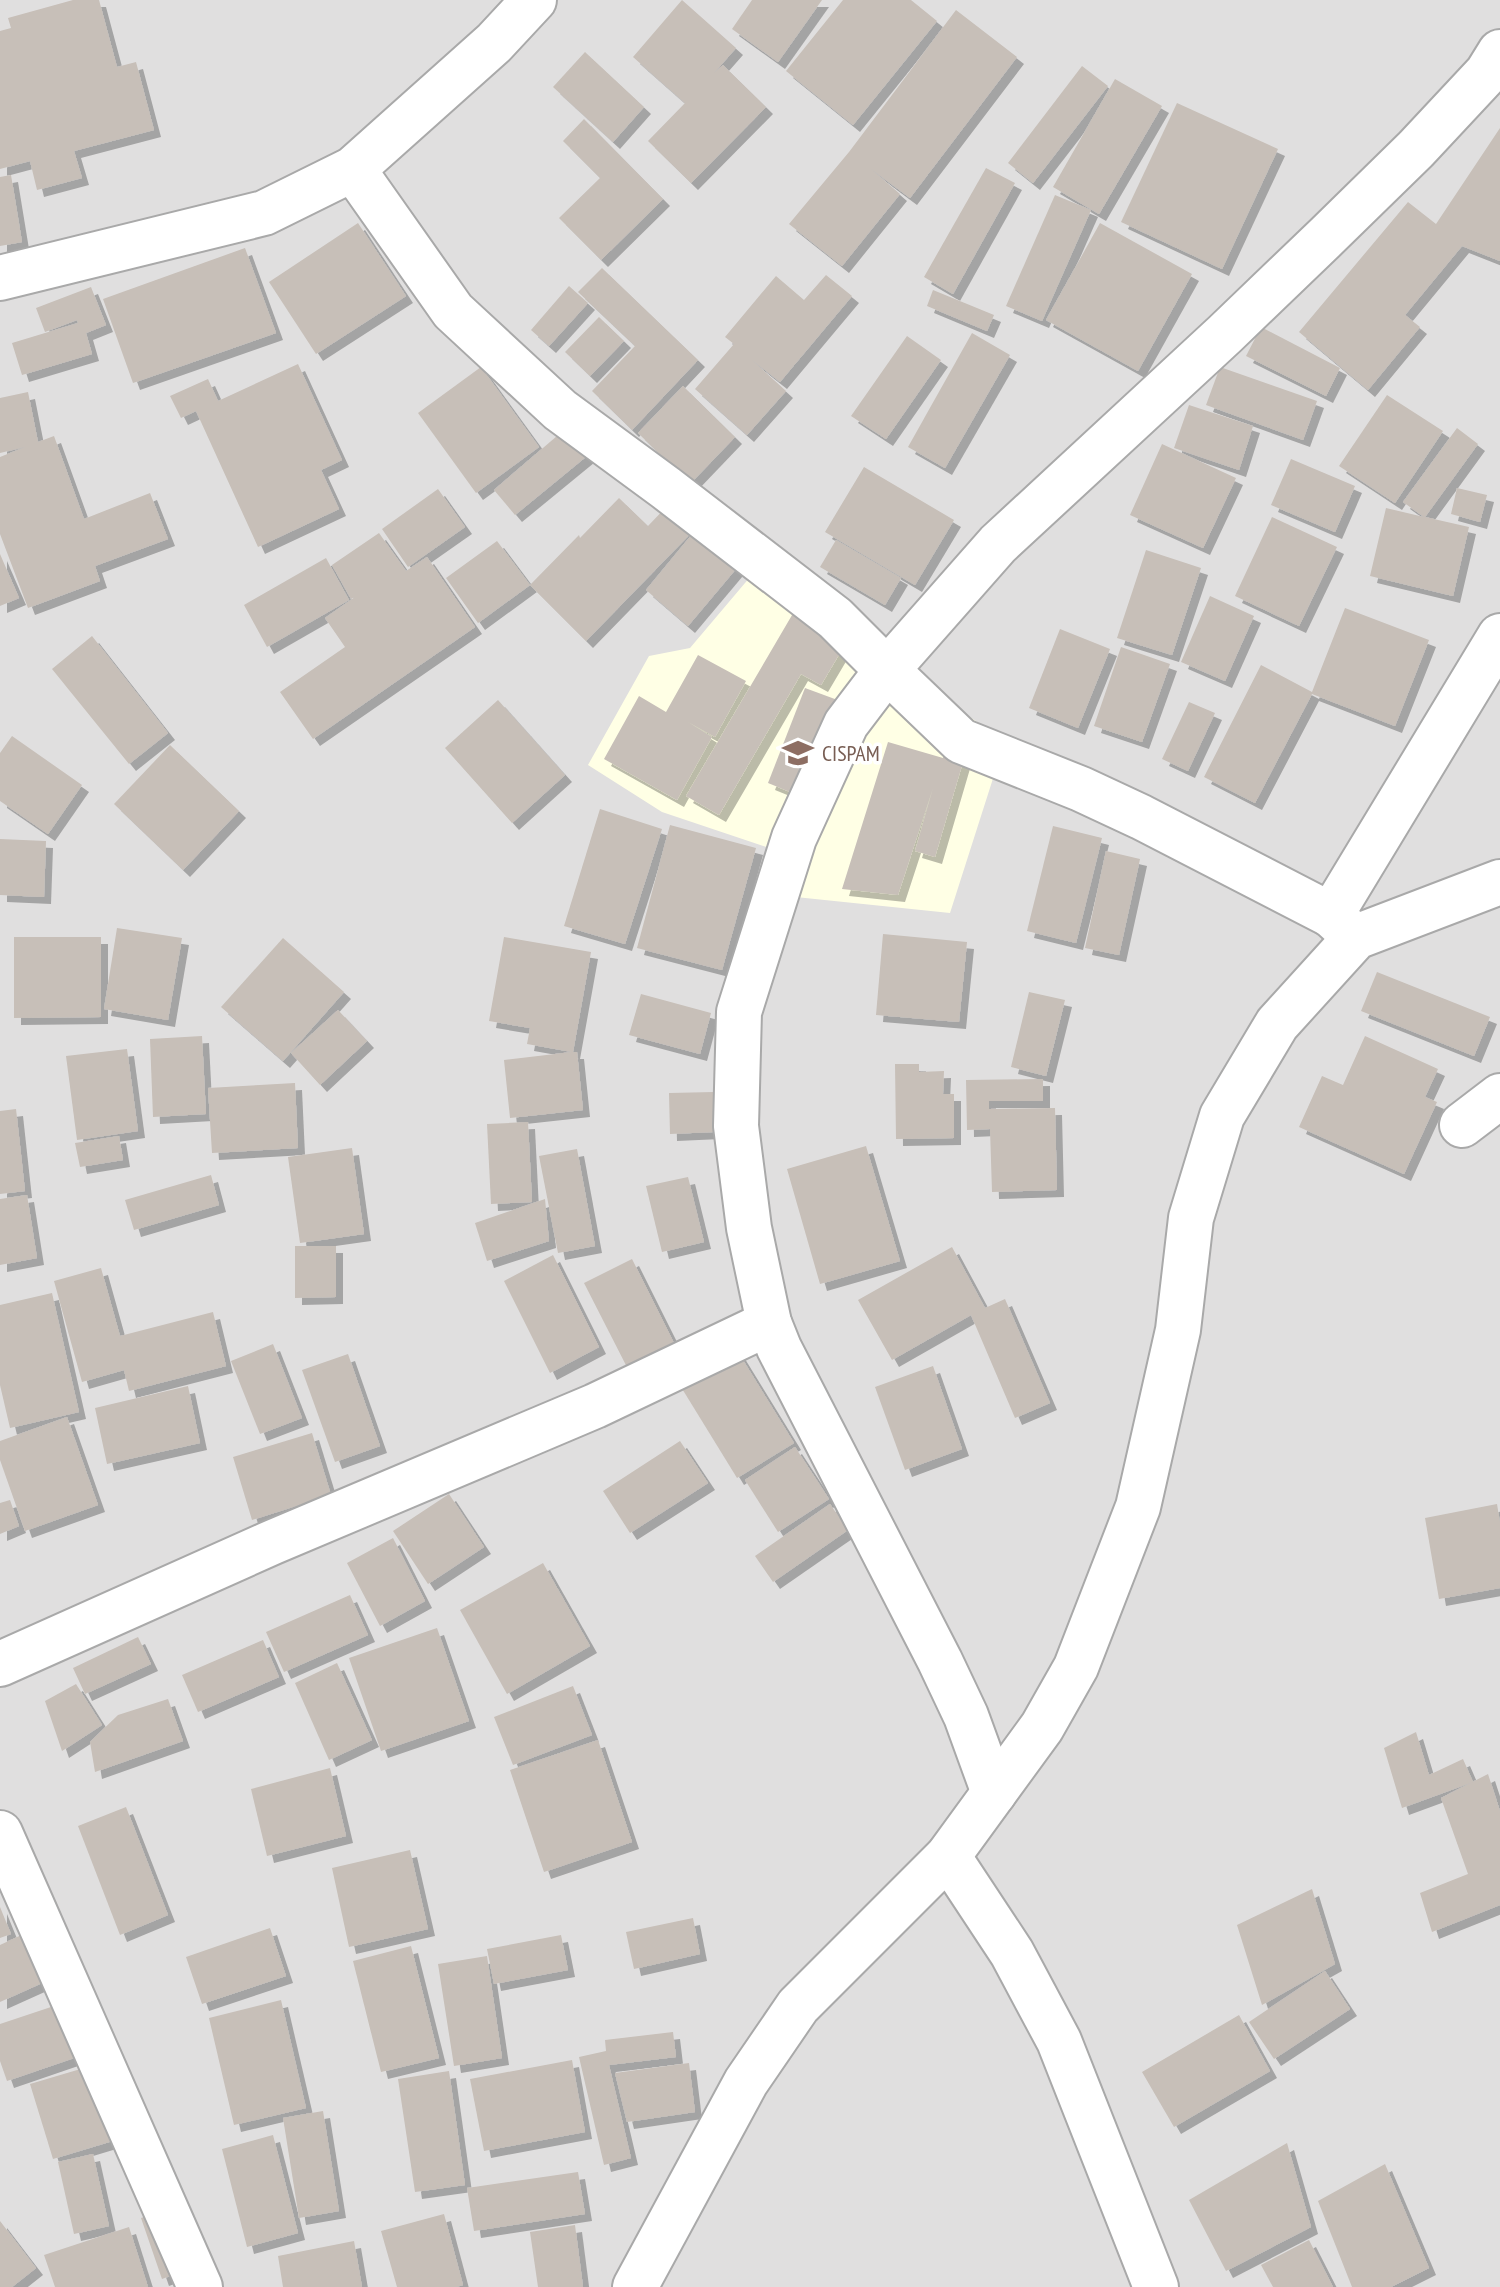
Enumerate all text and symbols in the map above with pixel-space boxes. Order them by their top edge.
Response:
school or university icon: CISPAM [781,736,815,770]
place label: CISPAM [822,739,880,767]

